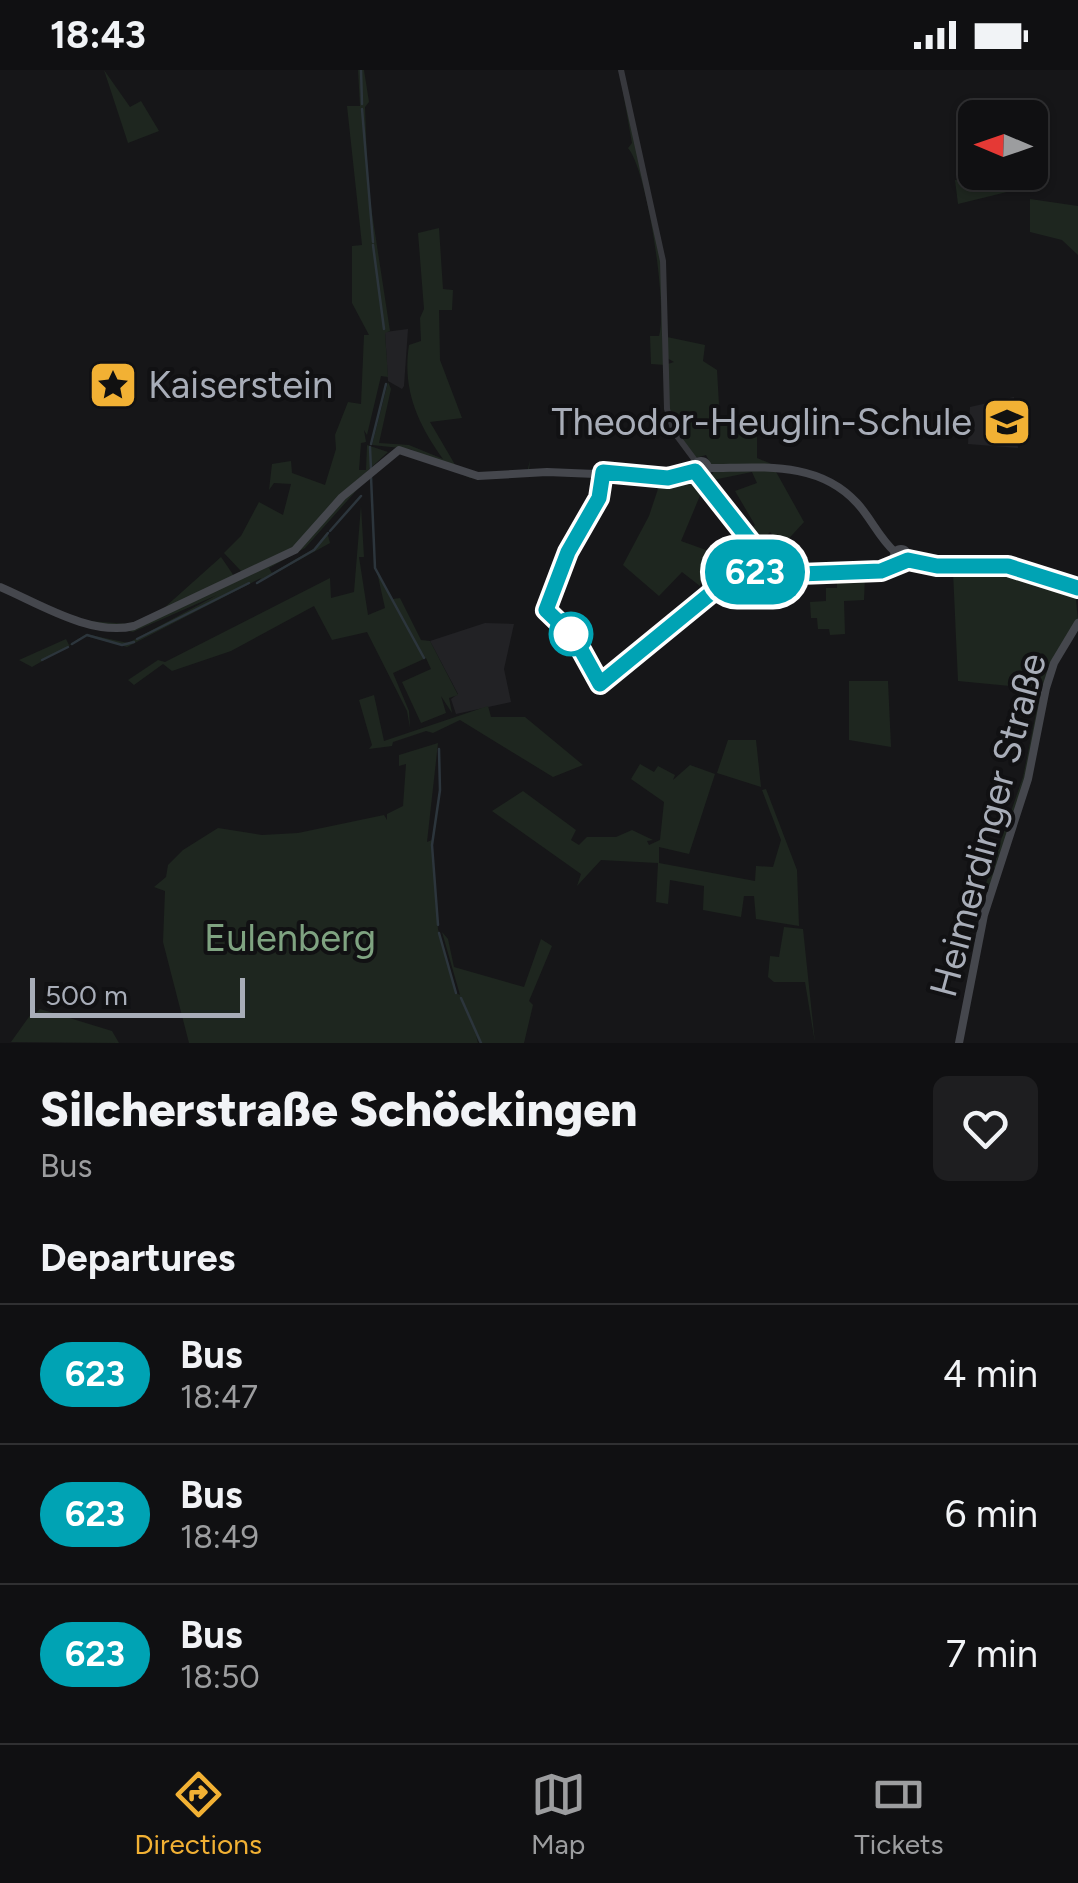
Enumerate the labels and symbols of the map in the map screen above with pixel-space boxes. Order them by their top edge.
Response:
north arrow [958,100,1048,190]
place icon: Kaiserstein [87,359,139,411]
place label: Kaiserstein [148,362,333,408]
school or university icon: Theodor-Heuglin-Schule [981,396,1033,448]
place label: Theodor-Heuglin-Schule [552,399,972,445]
line badge: 623 [698,540,812,604]
unlabelled marker [550,613,592,655]
street label: Heimerdinger Straße [920,648,1056,1002]
park label: Eulenberg [204,915,376,961]
scale bar [30,973,245,1018]

